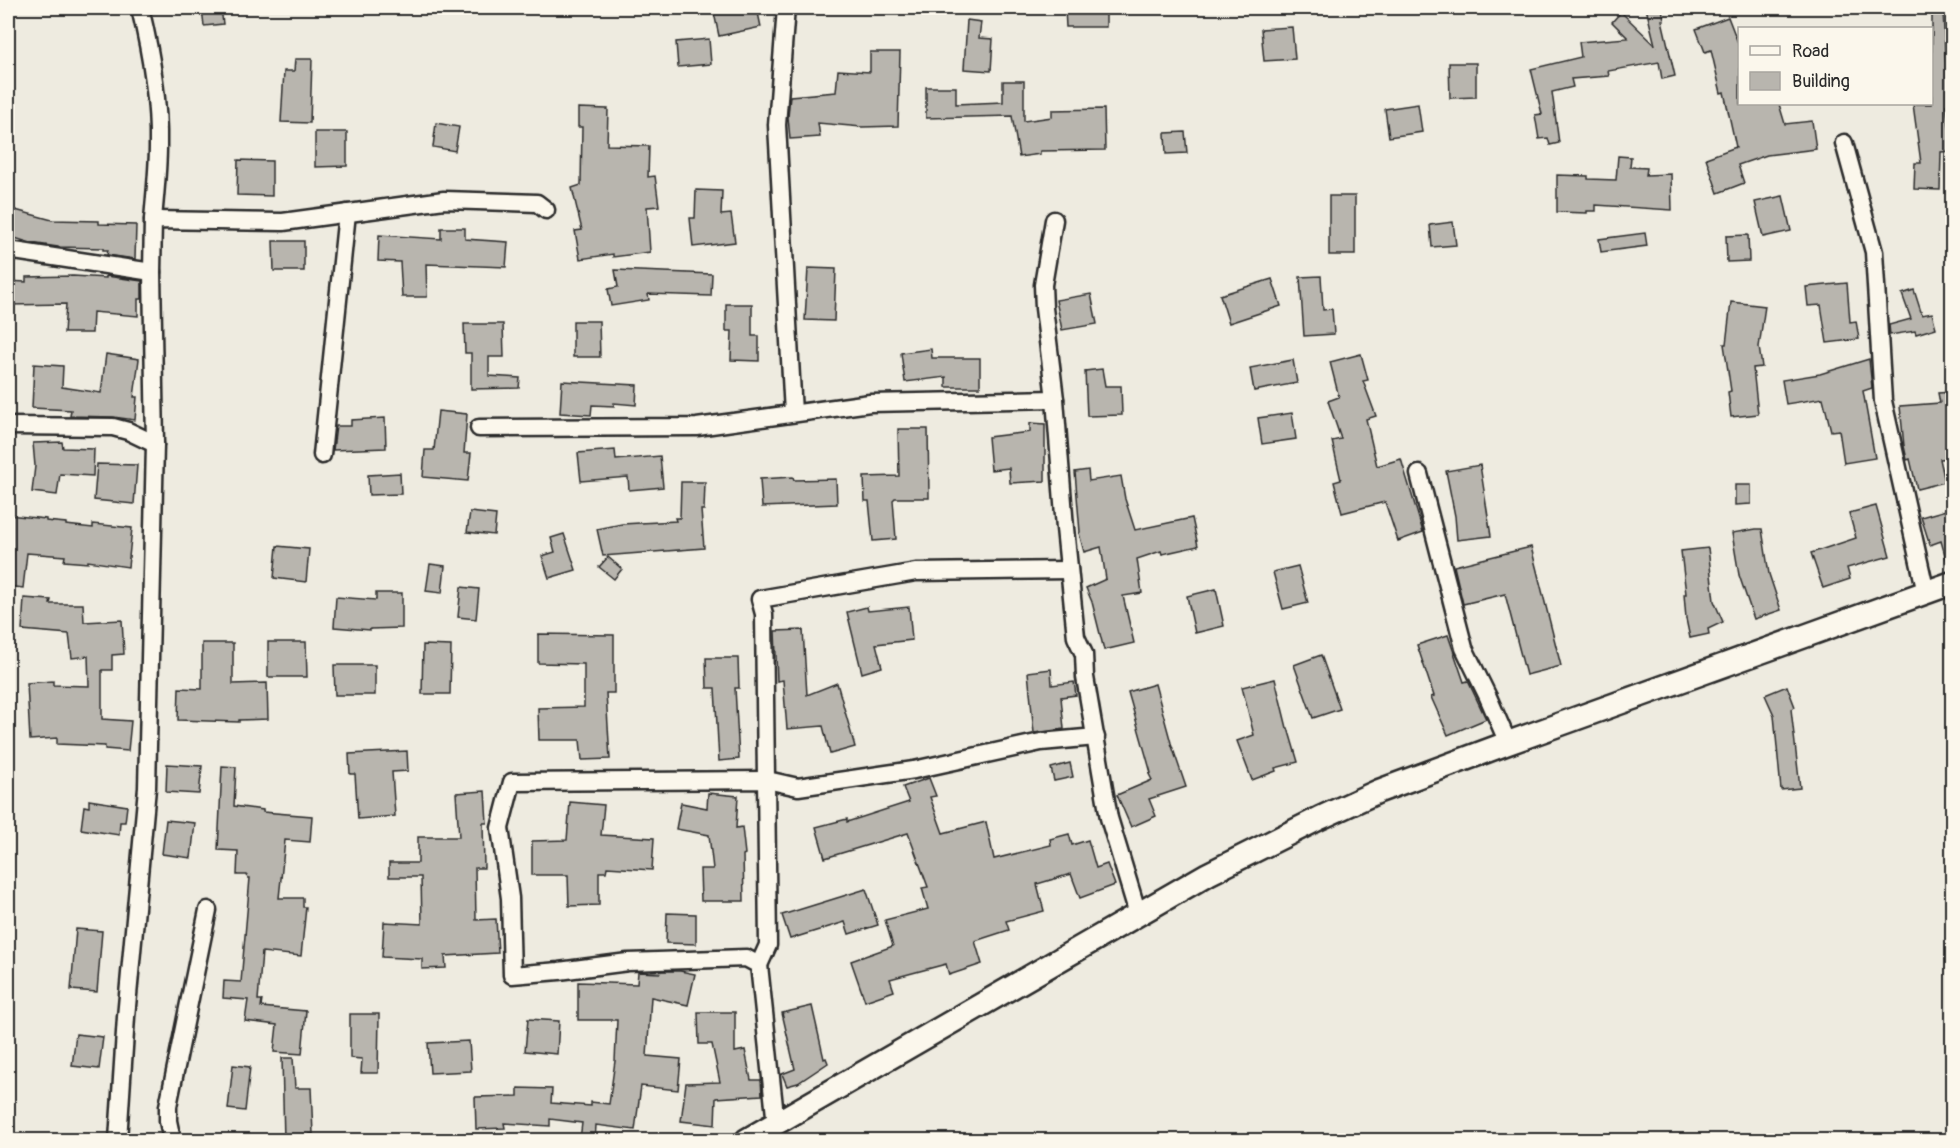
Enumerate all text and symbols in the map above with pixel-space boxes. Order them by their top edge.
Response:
legend [1738,27,1933,105]
text: Road [1792,40,1829,63]
text: Building [1792,70,1850,93]

